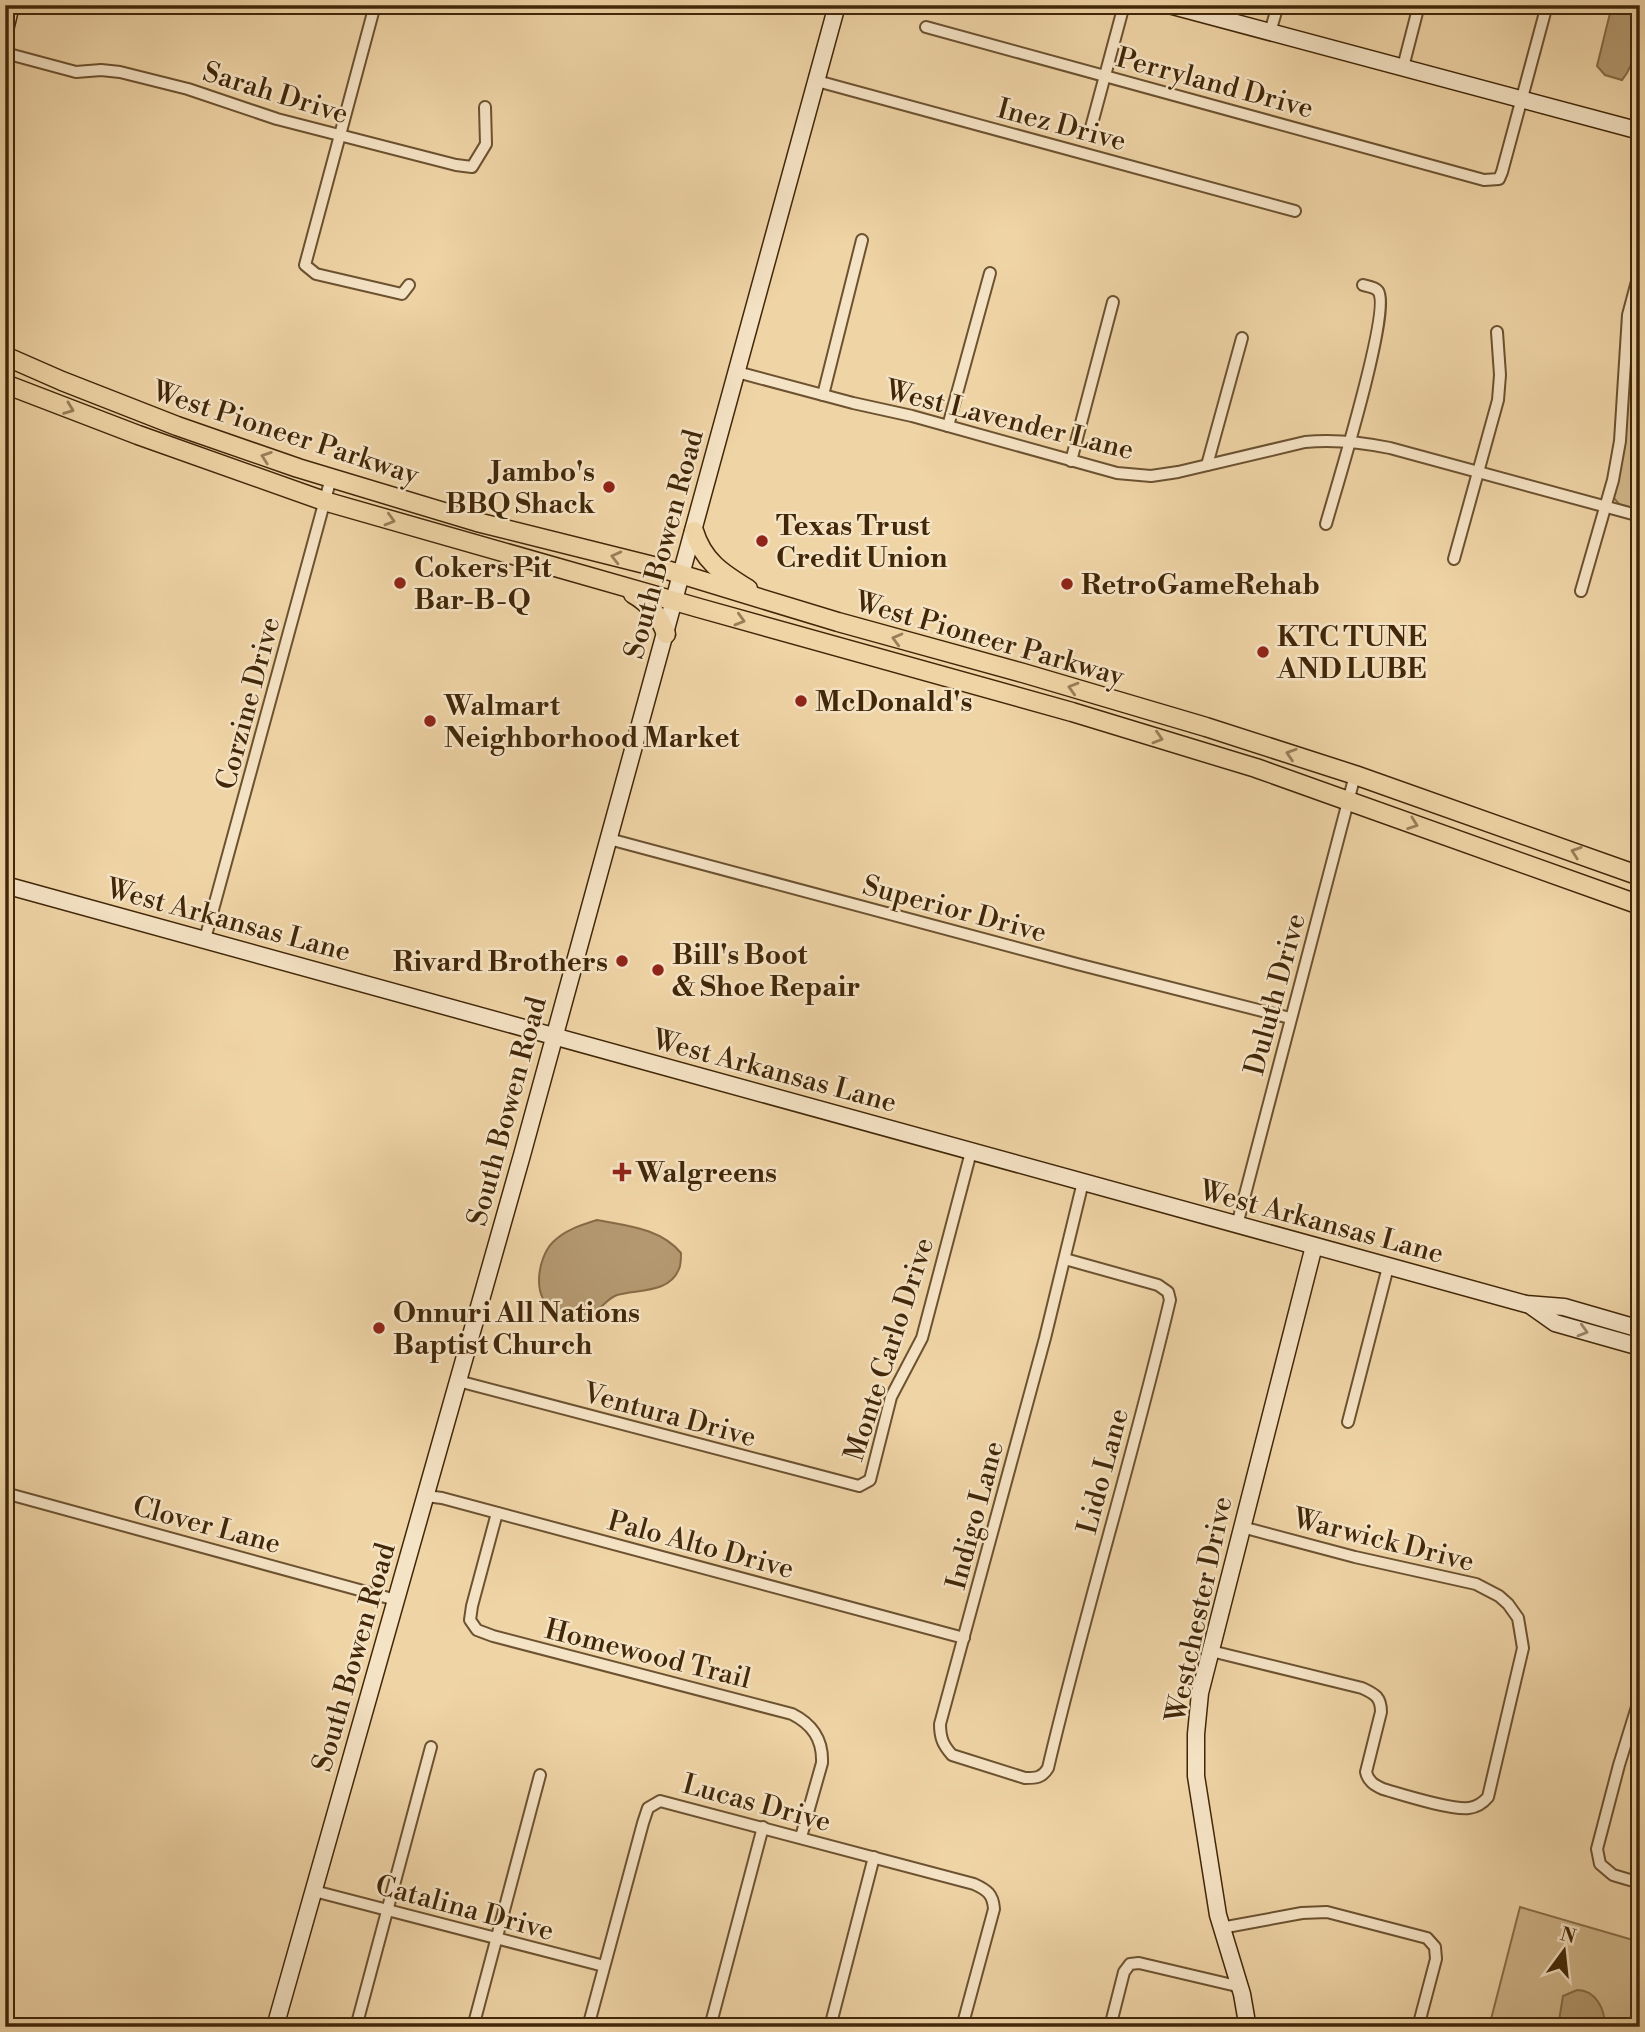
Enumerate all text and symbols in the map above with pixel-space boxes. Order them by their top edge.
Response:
street label: Perryland Drive [1112,40,1317,127]
street label: Sarah Drive [199,55,352,132]
street label: Inez Drive [993,91,1130,159]
street label: West Lavender Lane [881,372,1137,468]
street label: West Pioneer Parkway [147,374,424,493]
one-way arrow [62,400,74,414]
street label: South Bowen Road [617,426,712,663]
one-way arrow [260,451,272,465]
place label: Jambo's BBQ Shack [445,455,596,522]
marker: Jambo's BBQ Shack [601,479,617,495]
place label: Texas Trust Credit Union [776,509,947,576]
one-way arrow [384,512,396,526]
marker: Texas Trust Credit Union [754,533,770,549]
place label: Cokers Pit Bar-B-Q [414,551,552,618]
one-way arrow [610,551,622,565]
place label: RetroGameRehab [1081,568,1320,603]
marker: Cokers Pit Bar-B-Q [392,575,408,591]
marker: RetroGameRehab [1059,576,1075,592]
street label: West Pioneer Parkway [850,584,1128,695]
one-way arrow [734,612,746,626]
street label: Corzine Drive [209,613,288,794]
place label: KTC TUNE AND LUBE [1276,620,1427,687]
one-way arrow [891,632,903,647]
marker: KTC TUNE AND LUBE [1255,644,1271,660]
one-way arrow [1067,681,1079,696]
place label: McDonald's [815,685,972,720]
place label: Walmart Neighborhood Market [443,689,741,756]
marker: McDonald's [793,693,809,709]
marker: Walmart Neighborhood Market [422,713,438,729]
one-way arrow [1152,730,1164,745]
one-way arrow [1285,748,1297,762]
one-way arrow [1406,816,1418,830]
one-way arrow [1570,846,1582,860]
street label: Superior Drive [859,868,1050,951]
street label: West Arkansas Lane [102,871,354,970]
street label: Duluth Drive [1237,910,1314,1079]
place label: Bill's Boot & Shoe Repair [672,938,861,1005]
place label: Rivard Brothers [393,945,608,980]
marker: Rivard Brothers [614,953,630,969]
marker: Bill's Boot & Shoe Repair [650,962,666,978]
street label: South Bowen Road [460,993,555,1230]
street label: West Arkansas Lane [648,1022,900,1121]
place label: Walgreens [635,1156,777,1191]
marker: Walgreens [614,1164,630,1180]
street label: West Arkansas Lane [1195,1173,1447,1272]
street label: Monte Carlo Drive [837,1233,942,1466]
place label: Onnuri All Nations Baptist Church [393,1296,640,1363]
marker: Onnuri All Nations Baptist Church [371,1320,387,1336]
one-way arrow [1577,1323,1589,1337]
street label: Ventura Drive [578,1375,760,1455]
street label: Lido Lane [1070,1405,1137,1538]
street label: Indigo Lane [939,1437,1012,1593]
street label: Clover Lane [129,1489,284,1562]
street label: Westchester Drive [1158,1493,1240,1726]
street label: Warwick Drive [1289,1501,1478,1580]
street label: Palo Alto Drive [604,1504,798,1587]
street label: South Bowen Road [305,1539,404,1776]
street label: Homewood Trail [541,1612,754,1697]
street label: Lucas Drive [679,1767,835,1840]
street label: Catalina Drive [372,1868,558,1949]
north arrow [1530,1916,1600,1986]
text: N [1558,1922,1579,1949]

